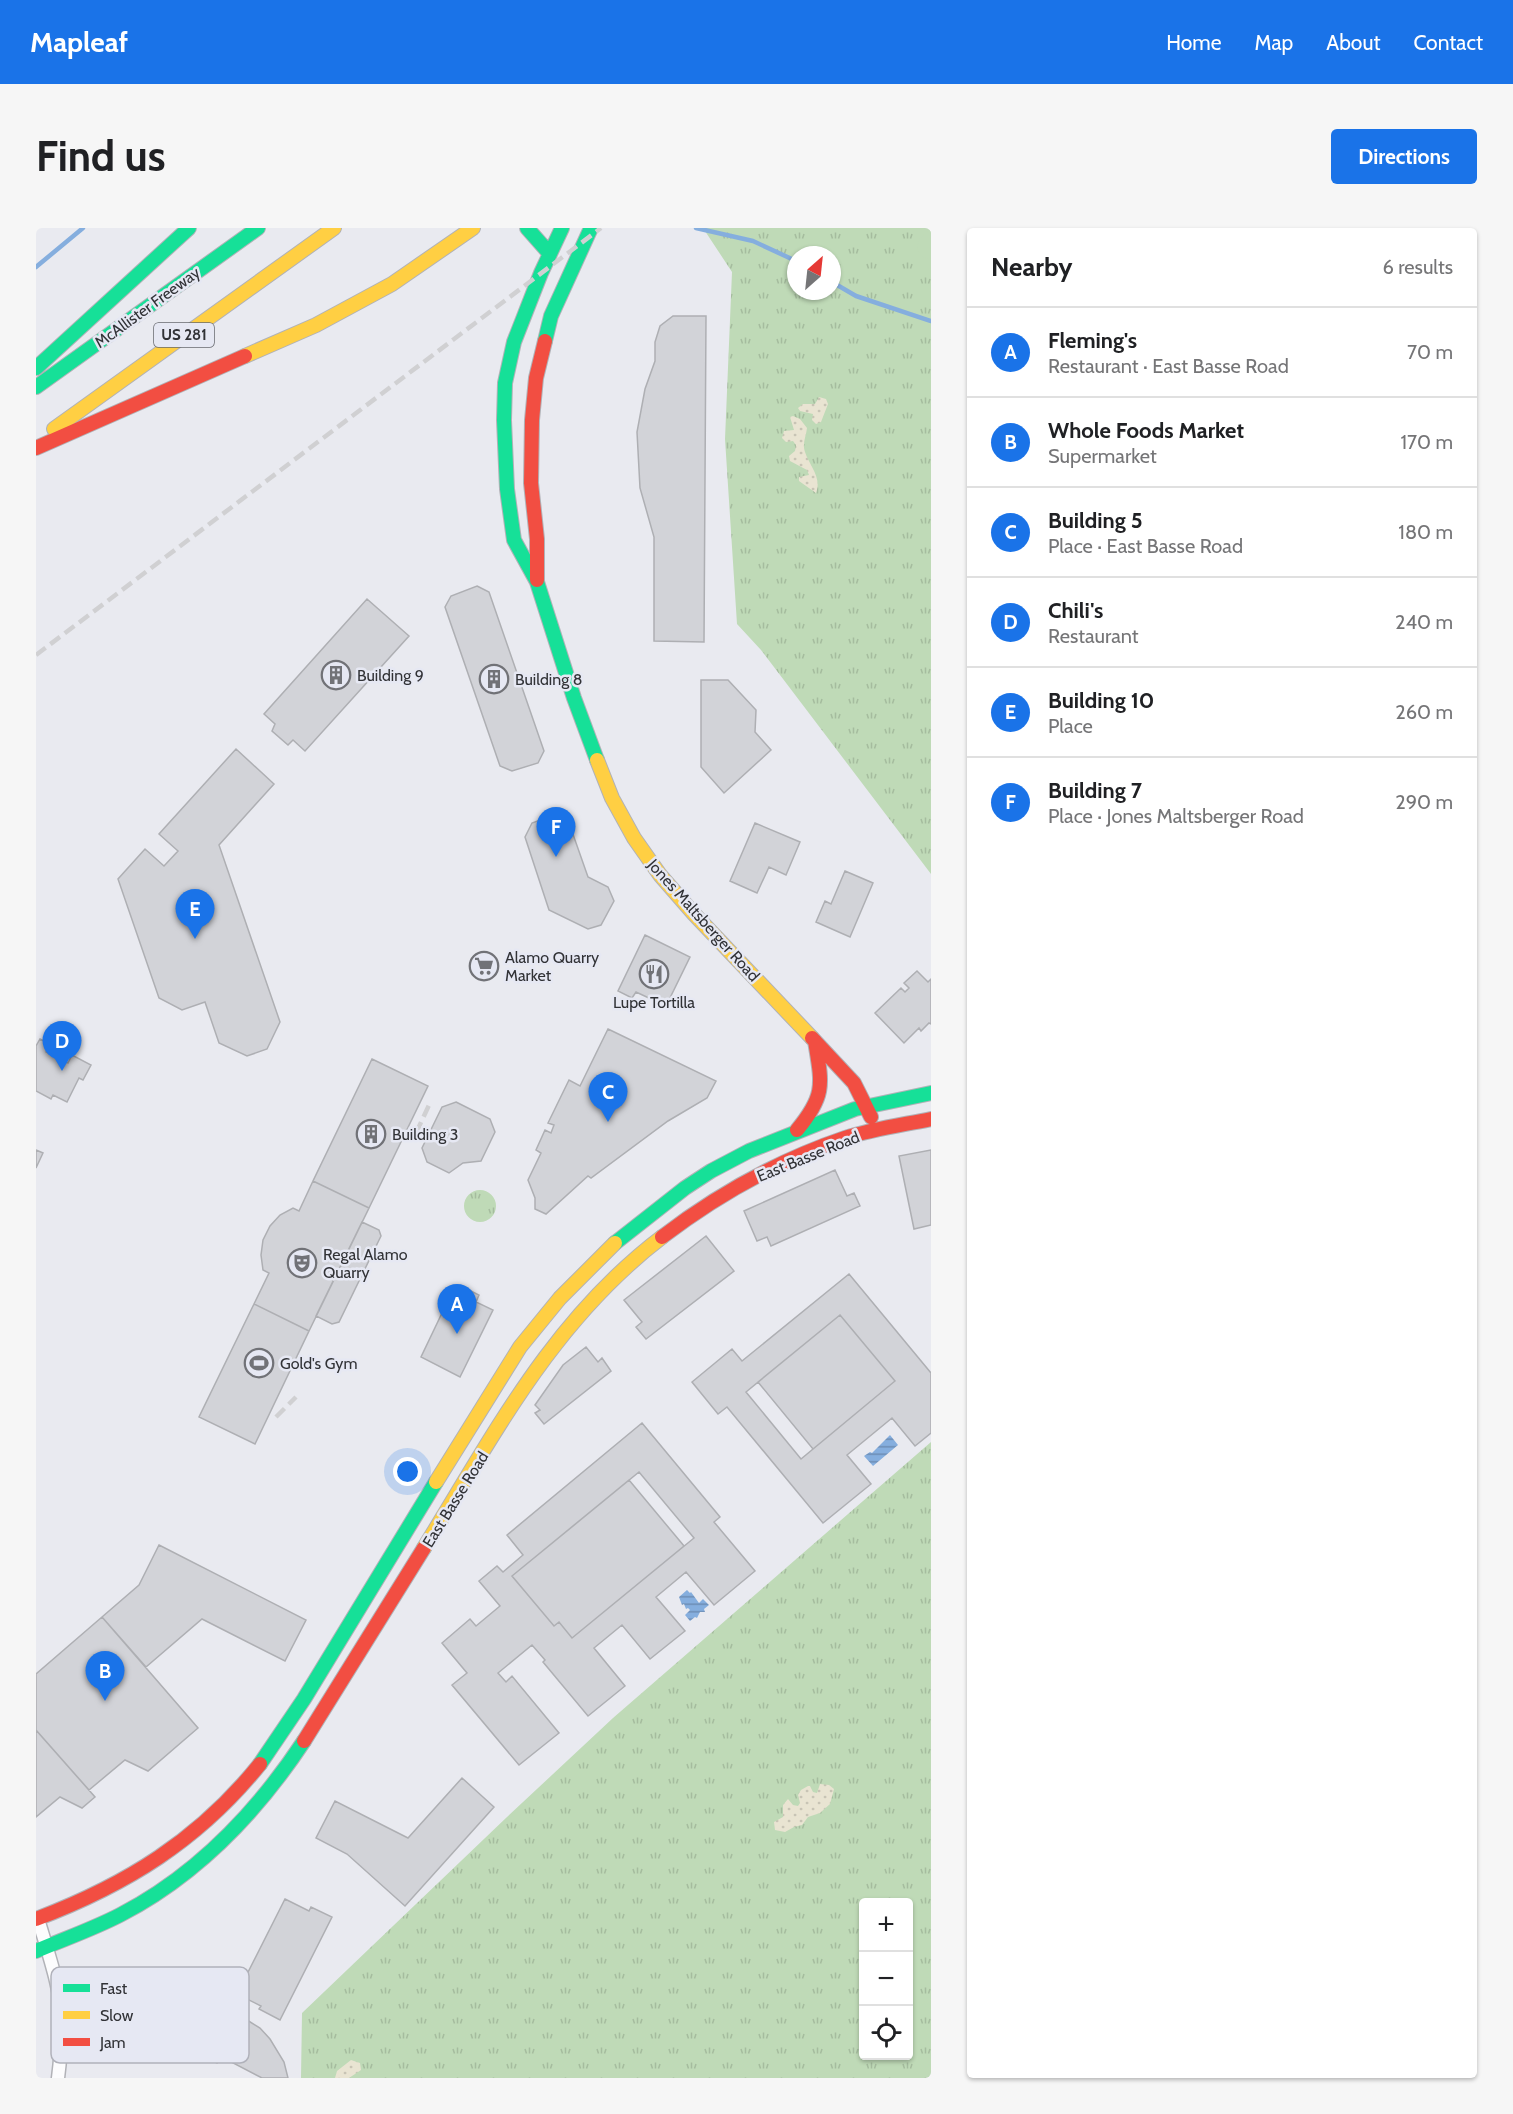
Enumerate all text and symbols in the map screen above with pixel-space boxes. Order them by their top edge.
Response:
text: Mapleaf [30,25,128,59]
text: Home [1166,30,1222,55]
text: Map [1255,30,1293,55]
text: About [1326,30,1380,55]
text: Contact [1413,30,1483,55]
button: Directions [1331,129,1477,184]
text: Find us [36,130,165,182]
north arrow [787,246,841,300]
text: Nearby [991,251,1072,283]
text: 6 results [1382,255,1453,279]
street label: McAllister Freeway [91,263,204,352]
road number: US 281 [154,323,214,347]
text: Fleming's [1048,327,1137,354]
text: A [1004,340,1017,364]
text: 70 m [1407,340,1453,364]
text: Restaurant · East Basse Road [1048,354,1289,378]
text: Whole Foods Market [1048,417,1244,444]
text: B [1004,430,1017,454]
text: 170 m [1401,430,1453,454]
text: Supermarket [1048,444,1157,468]
text: Building 5 [1048,507,1143,534]
text: C [1004,520,1017,544]
text: 180 m [1398,520,1453,544]
text: Place · East Basse Road [1048,534,1243,558]
text: Chili's [1048,597,1103,624]
text: D [1003,610,1018,634]
text: 240 m [1395,610,1453,634]
text: Restaurant [1048,624,1139,648]
building icon: Building 9 [320,659,352,691]
building icon: Building 8 [478,663,510,695]
place label: Building 9 [357,666,424,685]
place label: Building 8 [515,670,582,689]
text: Building 10 [1048,687,1154,714]
text: E [1005,700,1016,724]
text: 260 m [1395,700,1453,724]
text: Place [1048,714,1093,738]
text: Building 7 [1048,777,1142,804]
text: F [1005,790,1016,814]
text: 290 m [1395,790,1453,814]
text: Place · Jones Maltsberger Road [1048,804,1304,828]
pin: F [536,808,576,857]
street label: Jones Maltsberger Road [643,855,764,985]
pin: E [176,890,214,939]
place label: Alamo Quarry Market [505,948,599,985]
supermarket icon: Alamo Quarry Market [468,950,500,982]
restaurant icon: Lupe Tortilla [638,958,670,990]
place label: Lupe Tortilla [613,993,695,1012]
pin: D [42,1022,82,1071]
pin: C [588,1072,628,1122]
building icon: Building 3 [355,1118,387,1150]
place label: Building 3 [392,1125,458,1144]
street label: East Basse Road [754,1127,862,1186]
place label: Regal Alamo Quarry [323,1245,408,1282]
theatre icon: Regal Alamo Quarry [286,1247,318,1279]
pin: A [438,1284,476,1334]
sports icon: Gold's Gym [243,1347,275,1379]
place label: Gold's Gym [280,1354,357,1373]
street label: East Basse Road [418,1448,492,1551]
your location [393,1457,422,1486]
pin: B [86,1652,124,1701]
map controls [859,1898,913,2060]
button: + [859,1898,913,1952]
button: − [859,1952,913,2006]
legend [51,1967,249,2063]
text: Fast [100,1979,128,1998]
text: Slow [100,2006,134,2025]
button: locate [859,2006,913,2060]
text: Jam [99,2033,126,2052]

